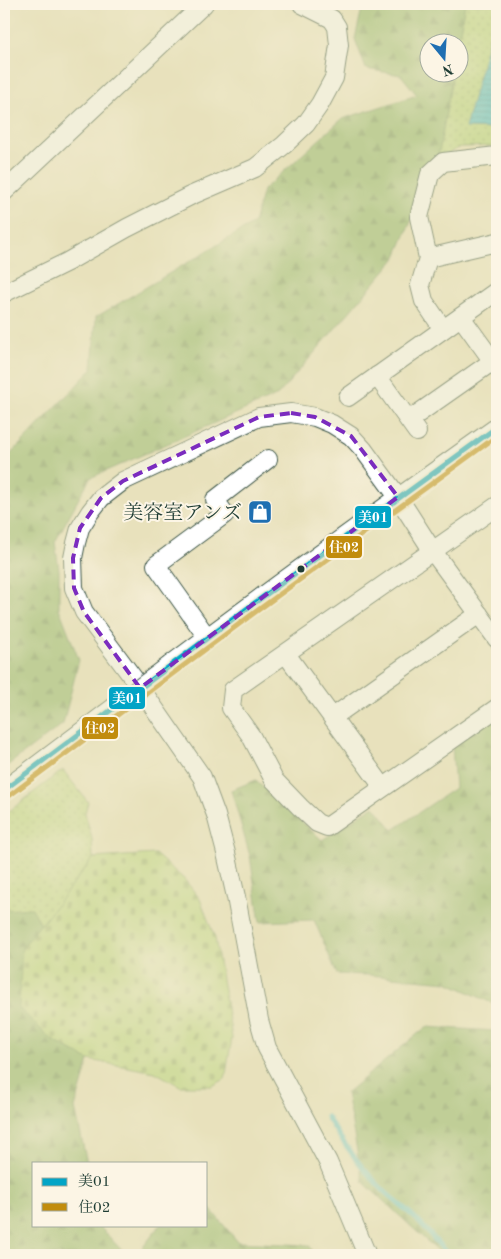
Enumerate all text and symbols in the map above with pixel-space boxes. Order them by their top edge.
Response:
north arrow [418,32,468,82]
text: N [440,61,455,78]
shop icon: 美容室アンズ [247,499,273,525]
place label: 美容室アンズ [123,502,242,524]
line badge: 美01 [354,505,392,529]
text: 美01 [358,510,388,525]
line badge: 住02 [325,535,363,559]
text: 住02 [329,540,359,555]
unlabelled marker [296,564,306,574]
line badge: 美01 [108,686,146,710]
text: 美01 [112,691,142,706]
line badge: 住02 [81,716,119,740]
text: 住02 [85,721,115,736]
legend [32,1162,208,1226]
text: 美01 [78,1173,110,1190]
text: 住02 [78,1199,110,1216]

